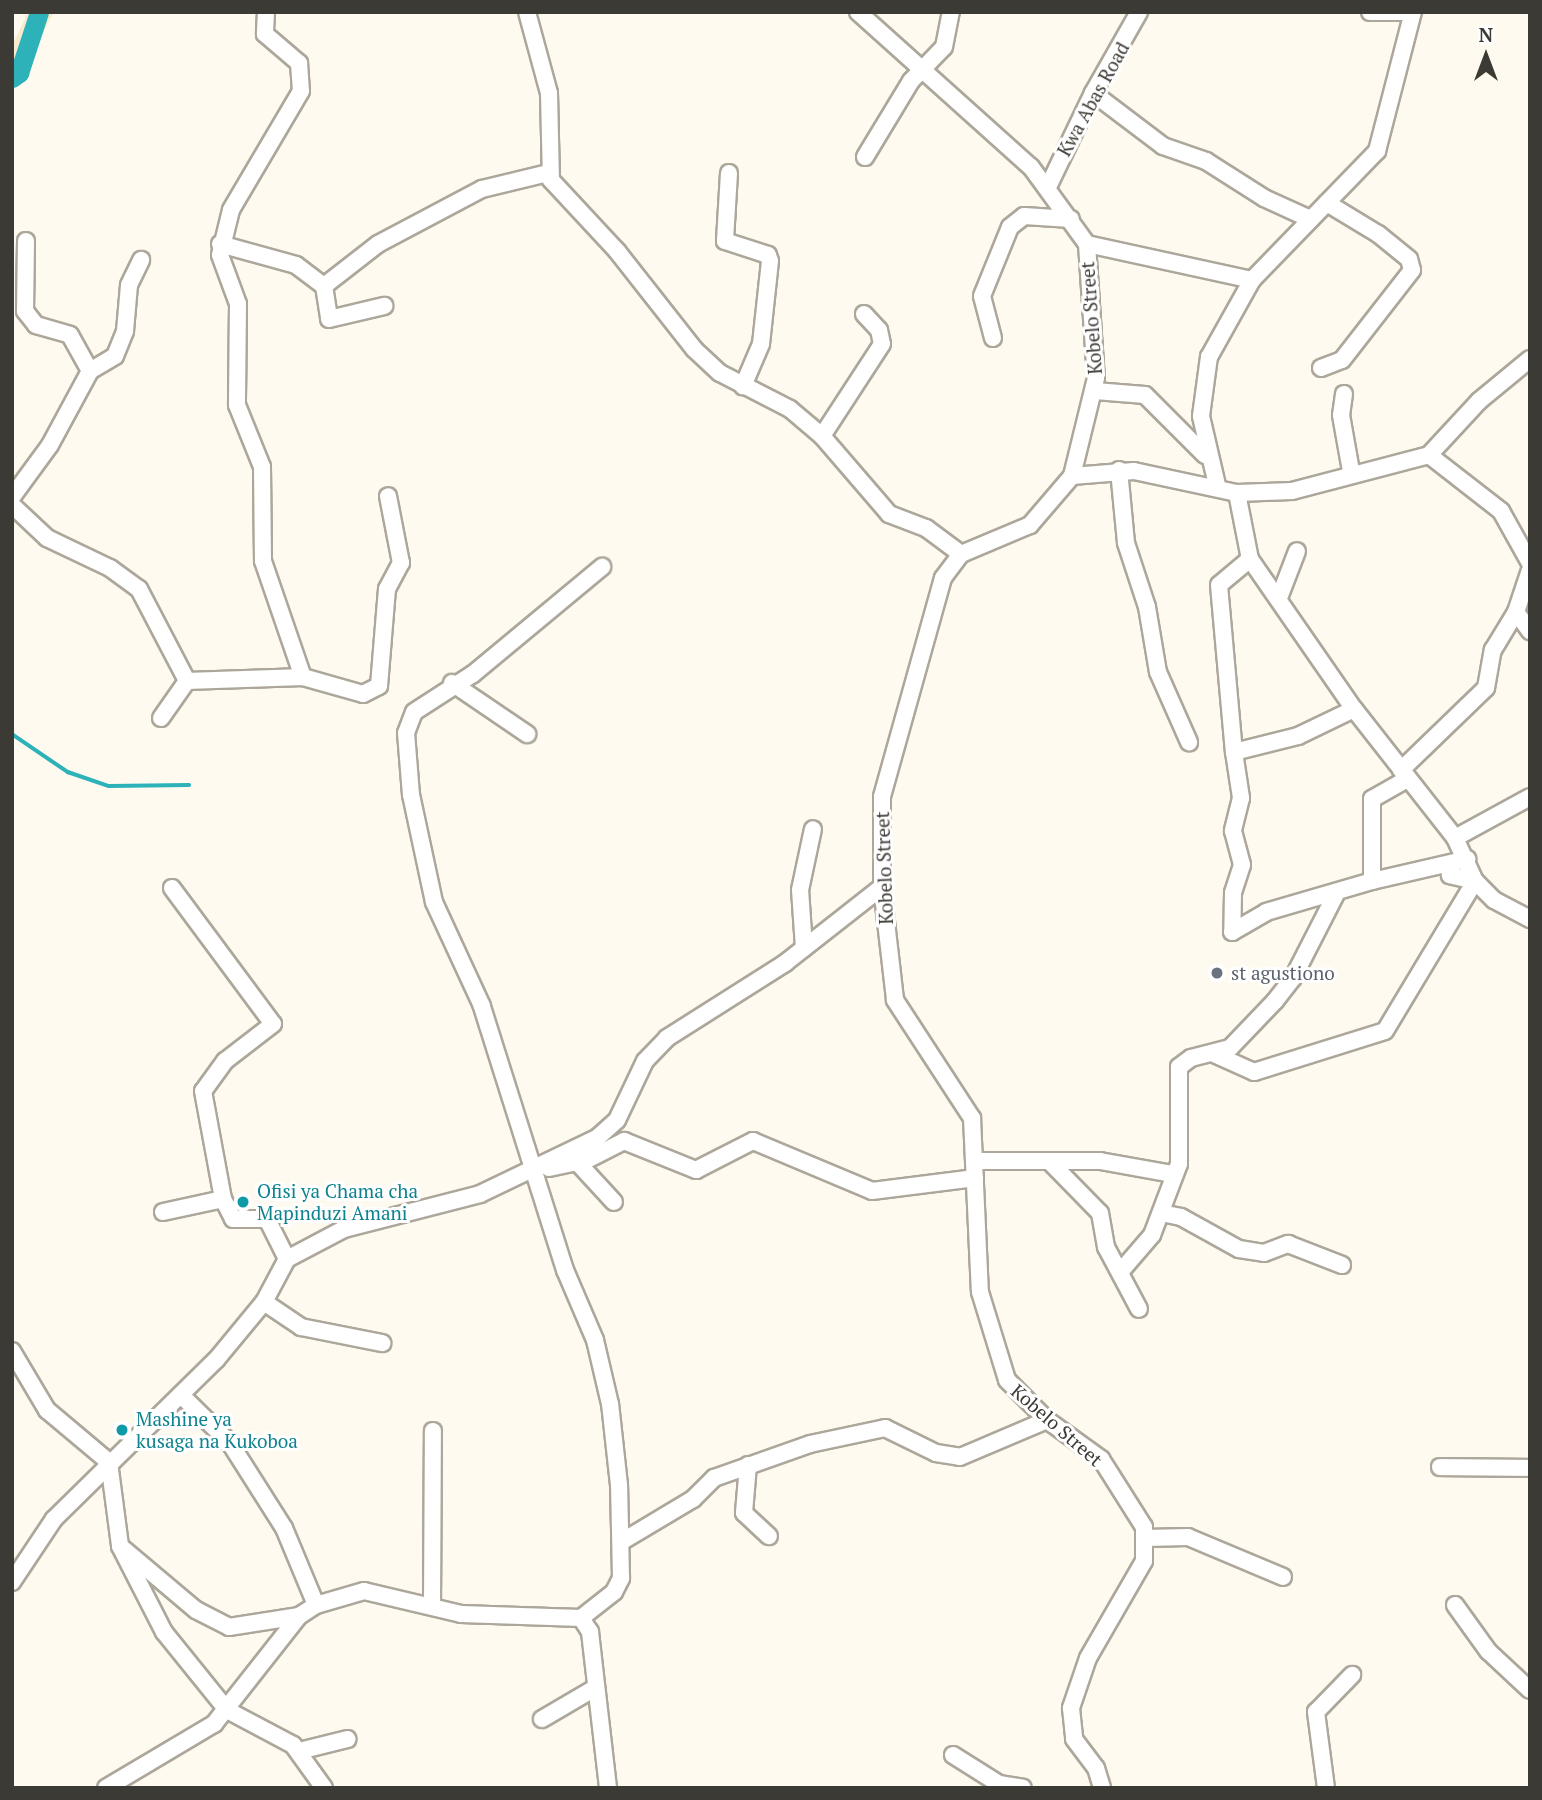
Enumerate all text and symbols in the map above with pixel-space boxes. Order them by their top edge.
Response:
north arrow [1451,21,1521,91]
text: N [1479,22,1493,47]
street label: Kwa Abas Road [1052,38,1134,160]
street label: Kobelo Street [1076,261,1106,375]
street label: Kobelo Street [871,811,897,925]
place label: st agustiono [1231,962,1335,984]
marker: st agustiono [1209,965,1225,981]
place label: Ofisi ya Chama cha Mapinduzi Amani [257,1180,418,1224]
marker: Ofisi ya Chama cha Mapinduzi Amani [235,1194,251,1210]
street label: Kobelo Street [1007,1379,1107,1471]
place label: Mashine ya kusaga na Kukoboa [136,1408,298,1452]
marker: Mashine ya kusaga na Kukoboa [114,1422,130,1438]

